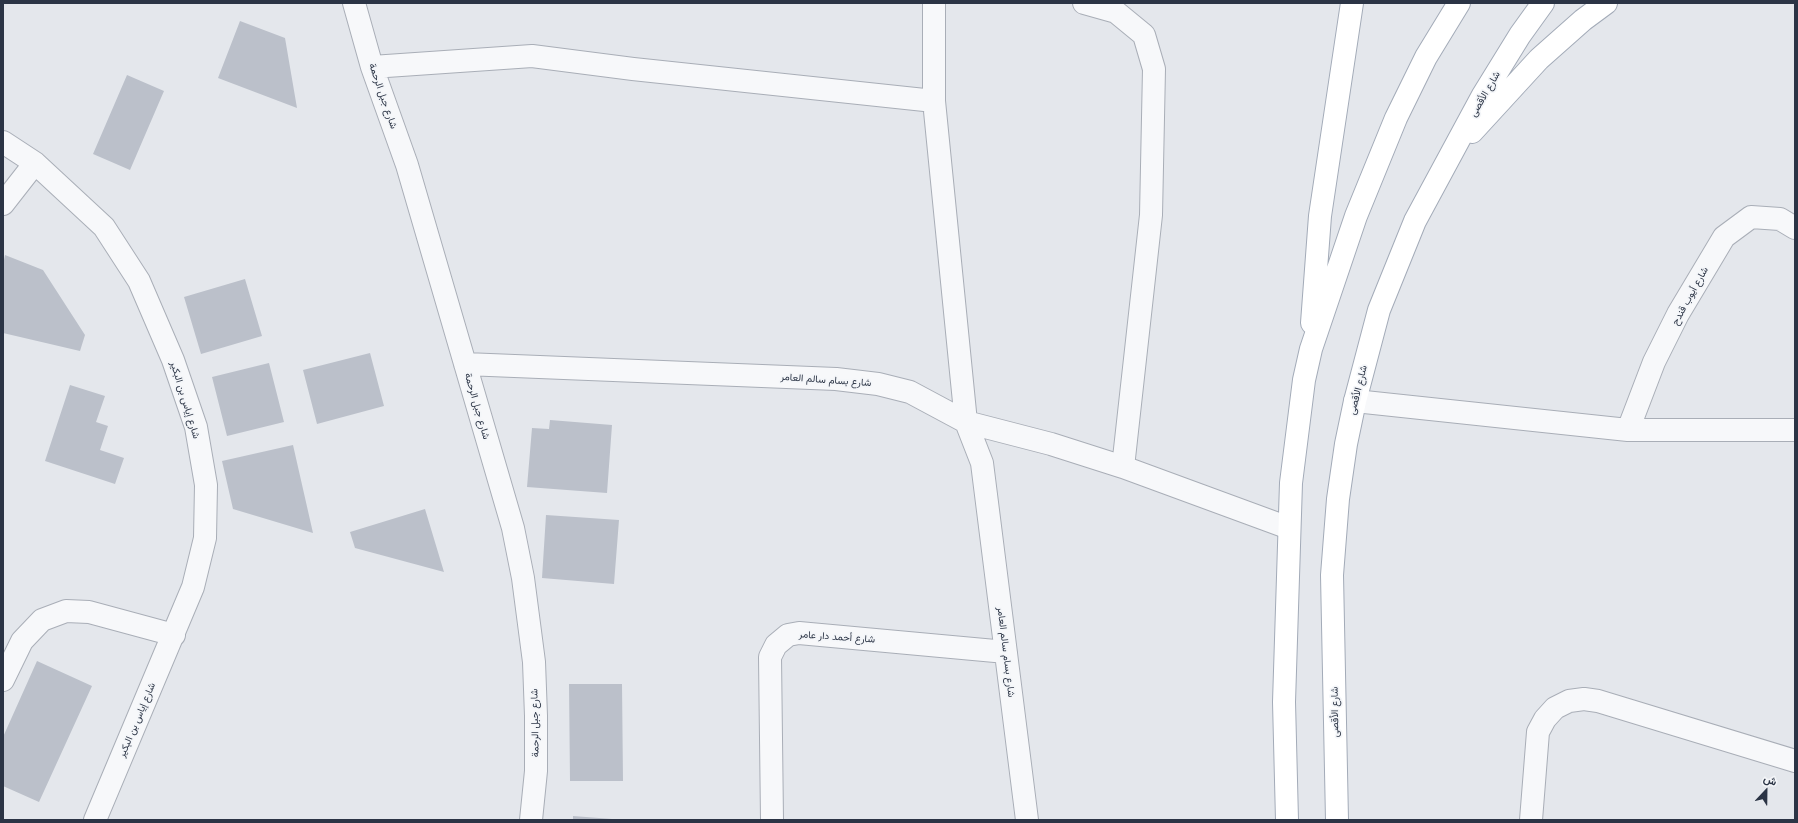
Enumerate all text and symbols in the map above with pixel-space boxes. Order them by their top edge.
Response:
street label: شارع جبل الرحمة [366,62,400,130]
street label: شارع الأقصى [1467,69,1503,119]
street label: شارع أيوب قندح [1669,265,1711,327]
street label: شارع إياس بن البكير [168,360,202,440]
street label: شارع الأقصى [1346,364,1370,416]
street label: شارع جبل الرحمة [462,371,492,441]
street label: شارع بسام سالم العامر [780,371,872,389]
street label: شارع بسام سالم العامر [995,606,1017,698]
street label: شارع أحمد دار عامر [799,628,875,646]
street label: شارع إياس بن البكير [116,681,158,759]
street label: شارع الأقصى [1329,687,1341,737]
street label: شارع جبل الرحمة [528,689,542,757]
north arrow [1746,771,1786,811]
text: ش [1762,771,1779,789]

